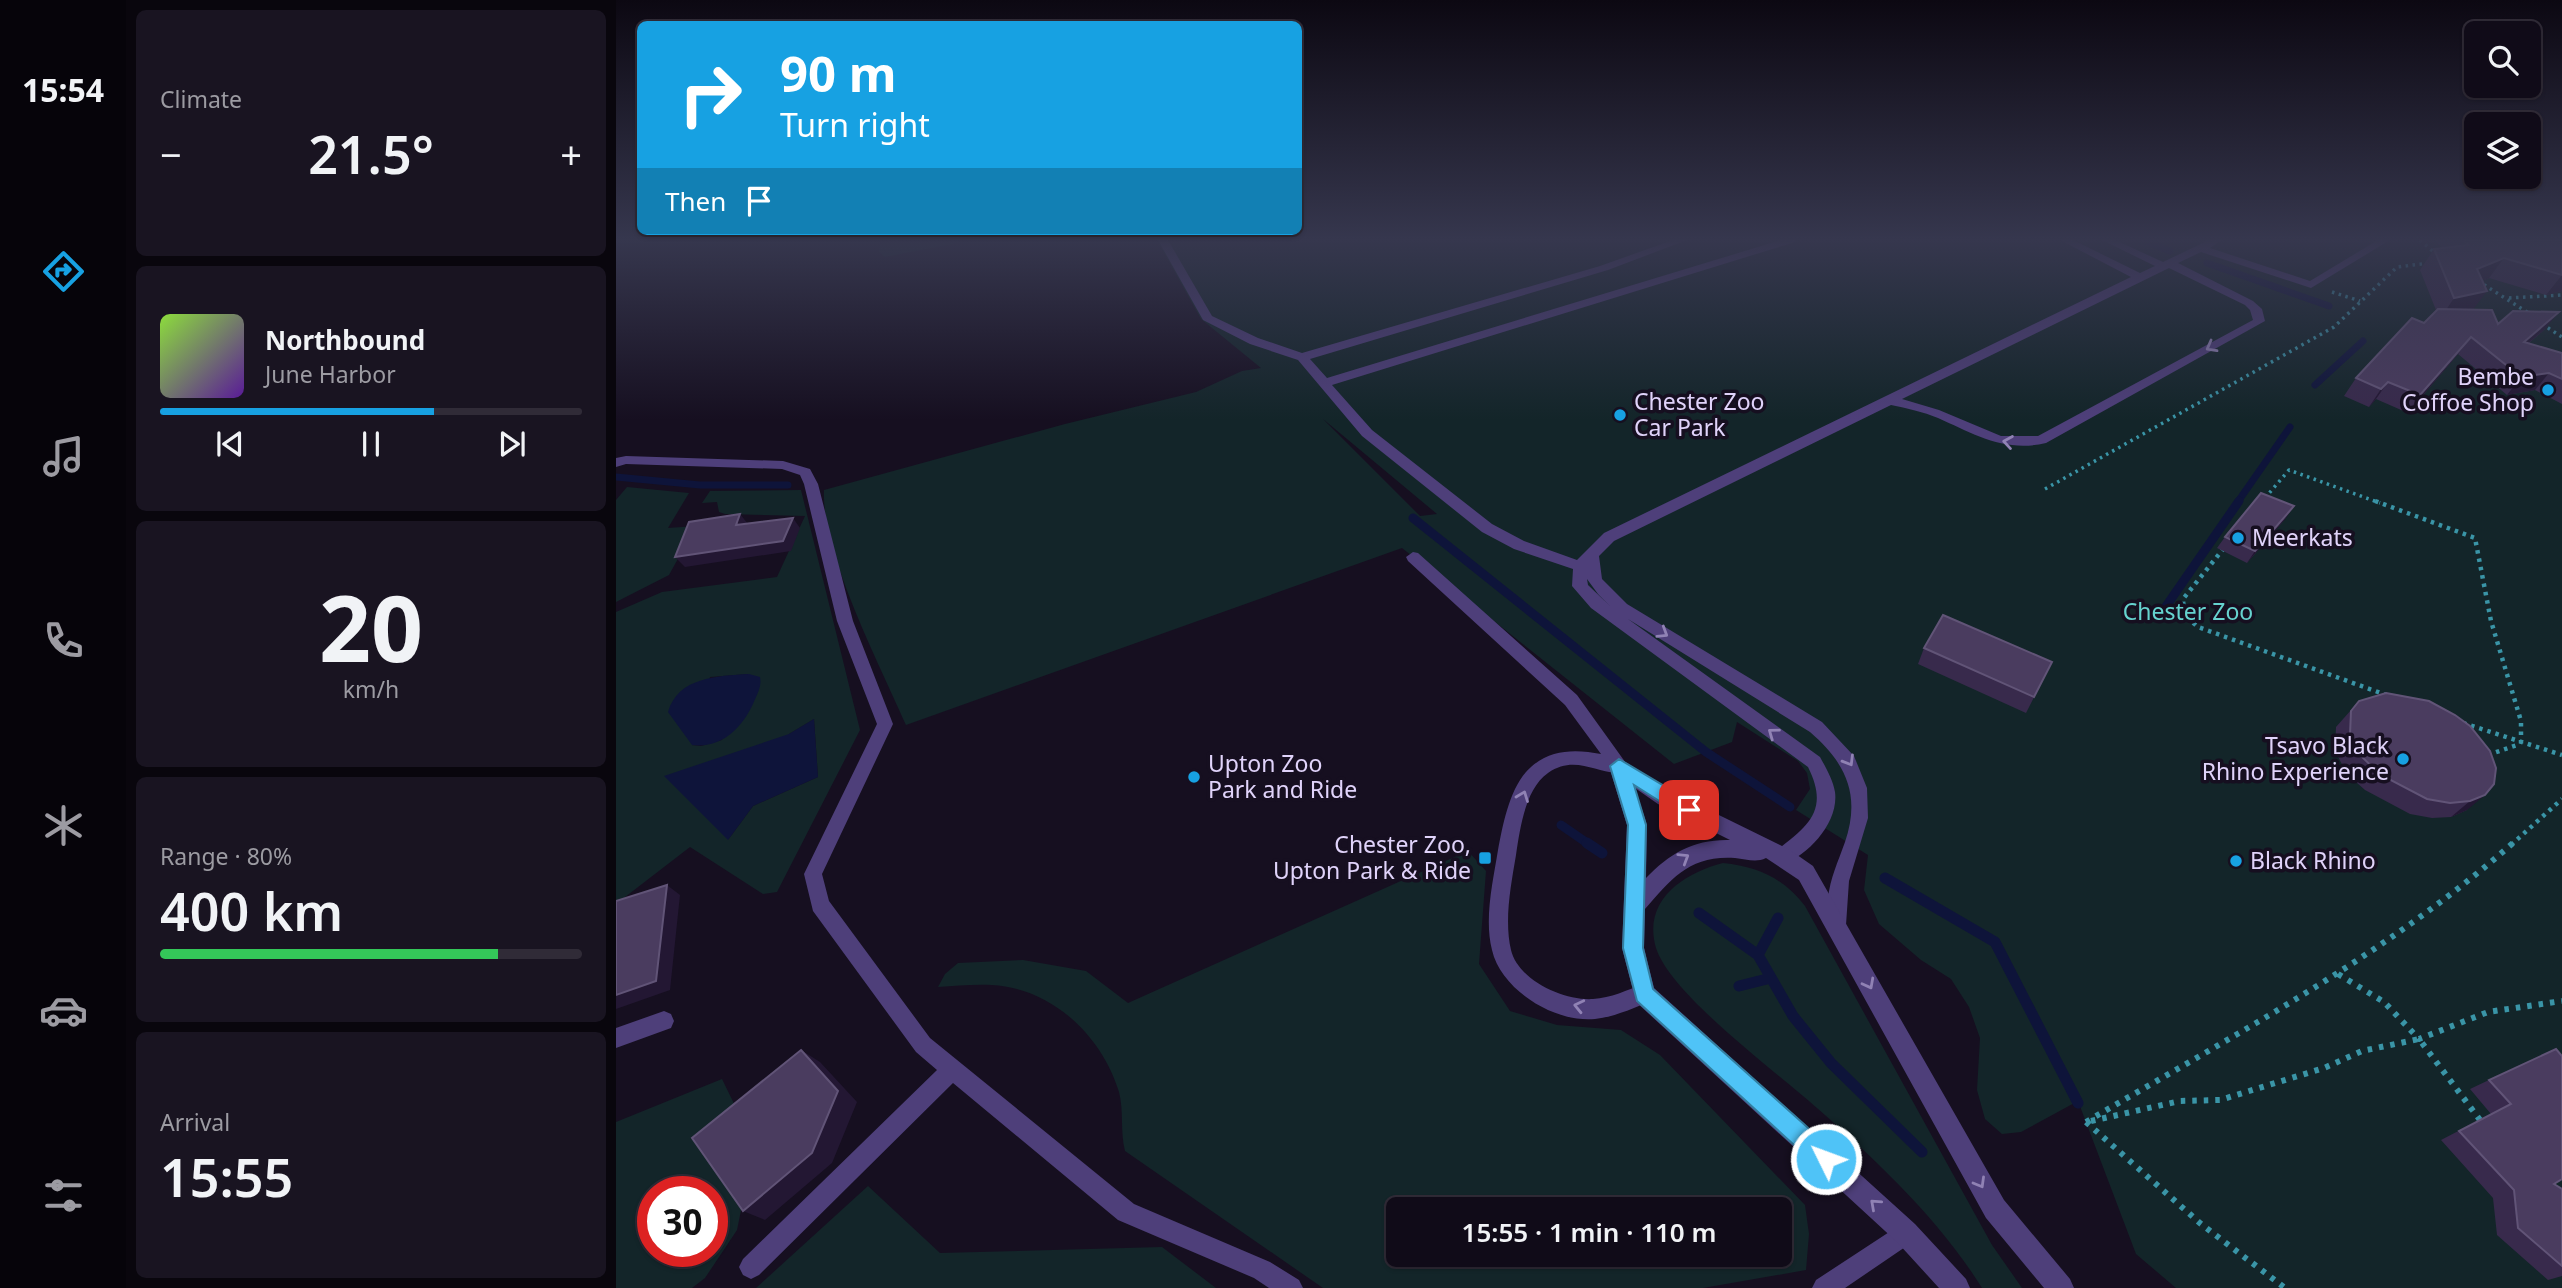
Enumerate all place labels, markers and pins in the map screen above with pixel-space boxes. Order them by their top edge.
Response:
place label: Bembe Coffoe Shop [2402,360,2534,418]
marker: Bembe Coffoe Shop [2540,382,2556,398]
place label: Chester Zoo Car Park [1634,385,1764,443]
marker: Chester Zoo Car Park [1612,407,1628,423]
place label: Meerkats [2252,521,2353,553]
marker: Meerkats [2230,530,2246,546]
place label: Tsavo Black Rhino Experience [2202,729,2390,787]
place label: Upton Zoo Park and Ride [1208,747,1357,805]
marker: Tsavo Black Rhino Experience [2395,751,2411,767]
marker: Upton Zoo Park and Ride [1186,769,1202,785]
pin [1659,780,1719,840]
place label: Chester Zoo, Upton Park & Ride [1273,828,1471,886]
place label: Black Rhino [2250,844,2376,876]
marker: Chester Zoo, Upton Park & Ride [1477,850,1493,866]
marker: Black Rhino [2228,853,2244,869]

